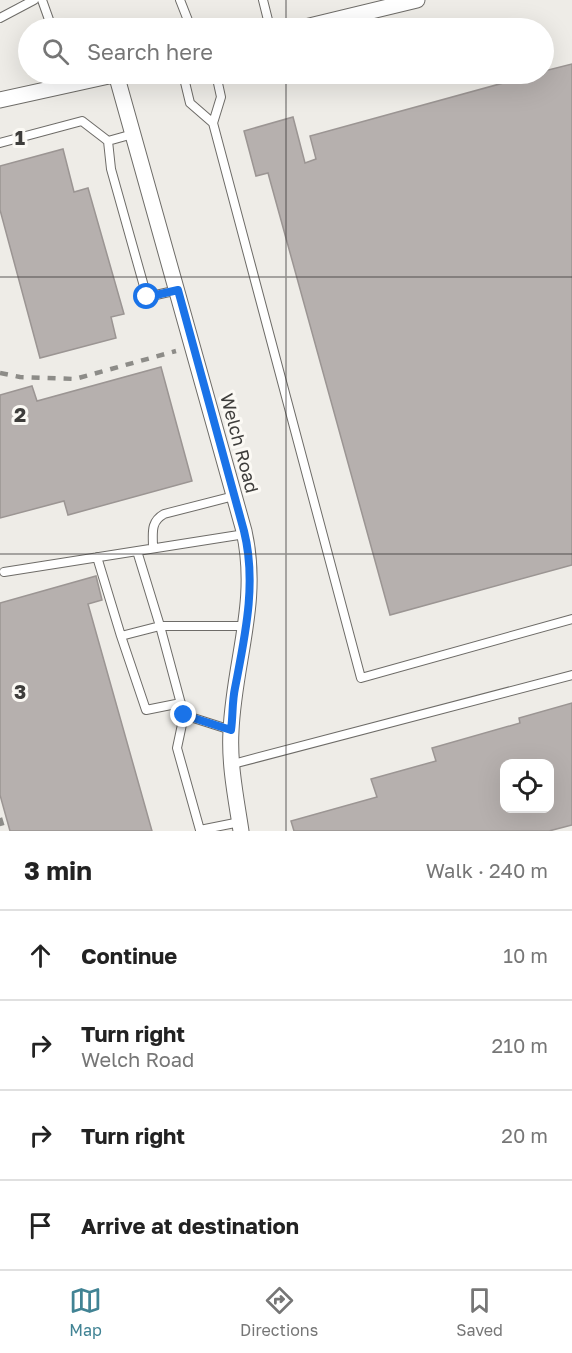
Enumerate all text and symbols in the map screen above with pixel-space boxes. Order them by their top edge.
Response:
search box [18,18,554,84]
icon: search [39,35,72,68]
text: Search here [87,38,213,65]
text: 1 [15,125,25,149]
route start [133,283,159,309]
street label: Welch Road [216,391,264,495]
text: 2 [14,402,26,426]
text: 3 [14,679,26,703]
route end [170,701,196,727]
map controls [500,759,554,813]
button: locate [500,759,554,813]
text: 3 min [24,855,92,886]
text: Walk · 240 m [426,858,548,882]
icon: ahead [24,939,57,972]
text: Continue [81,942,177,969]
text: 10 m [503,943,548,967]
text: Turn right [81,1020,185,1047]
icon: right [24,1029,57,1062]
text: 210 m [492,1033,548,1057]
text: Welch Road [81,1047,194,1071]
icon: right [24,1119,57,1152]
text: Turn right [81,1122,185,1149]
text: 20 m [501,1123,548,1147]
icon: arrive [24,1209,57,1242]
text: Arrive at destination [81,1212,299,1239]
tab: Map [69,1284,102,1340]
tab: Directions [240,1284,318,1340]
tab: Saved [456,1284,503,1340]

